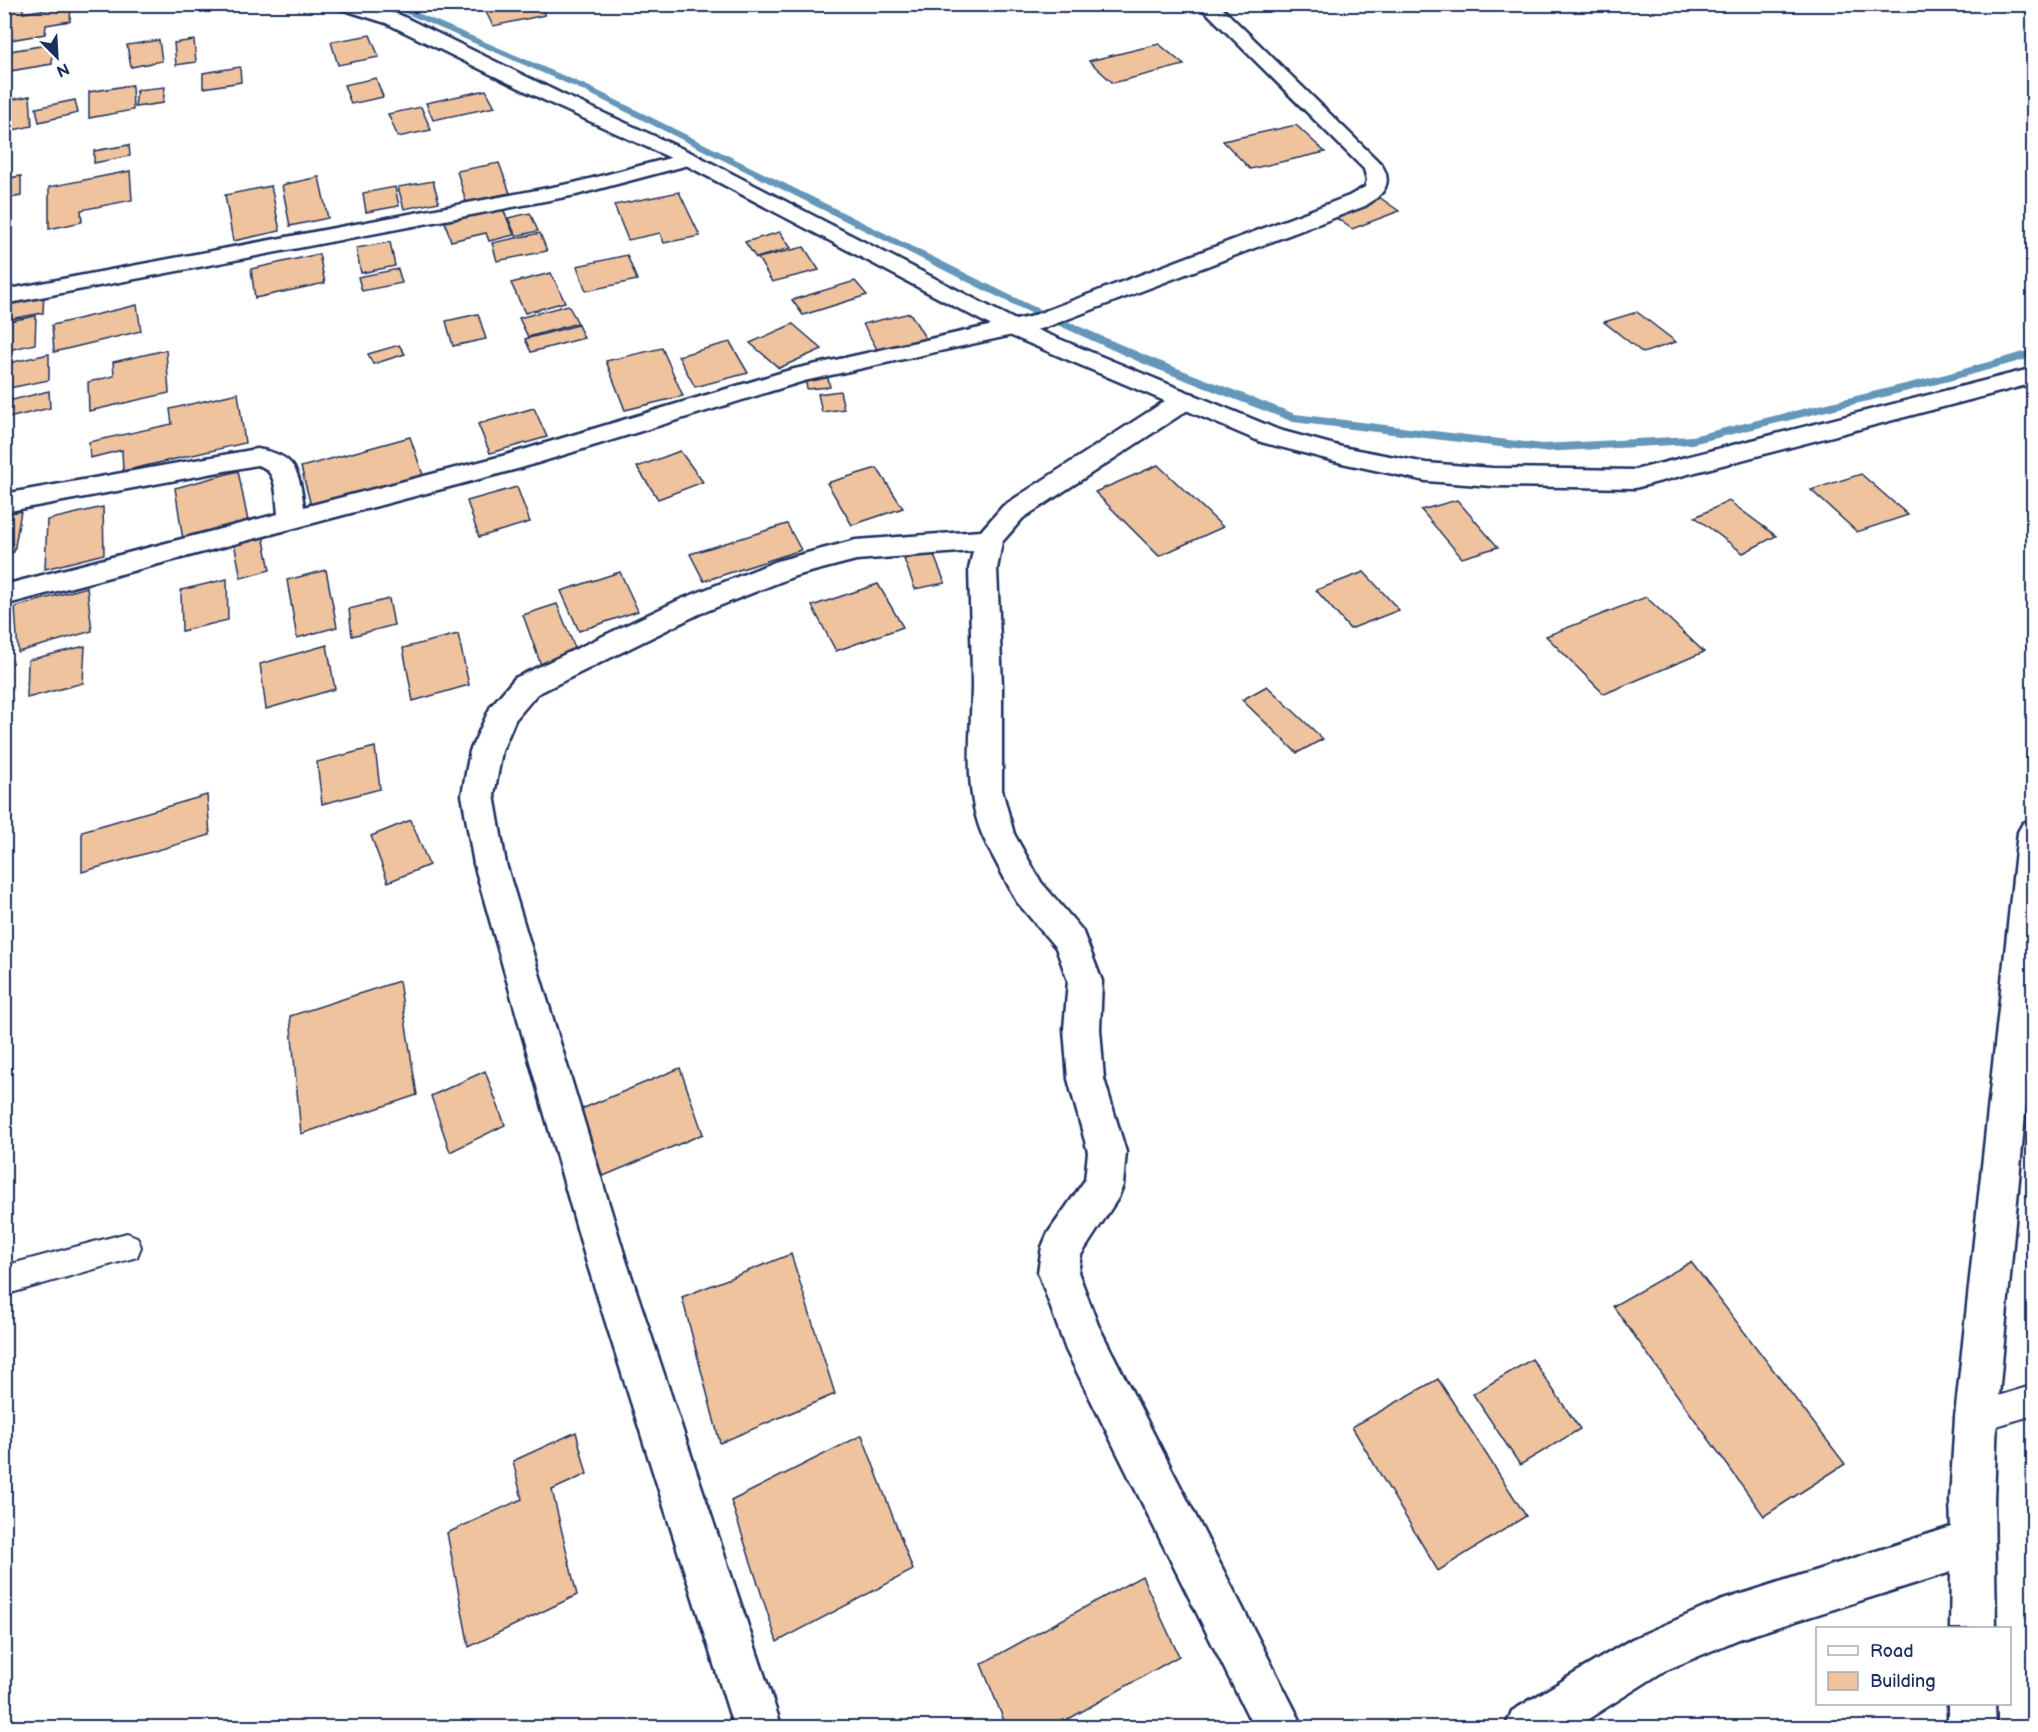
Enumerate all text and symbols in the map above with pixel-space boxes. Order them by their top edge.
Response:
north arrow [27,27,87,87]
text: N [53,58,72,80]
legend [1816,1627,2011,1705]
text: Road [1870,1641,1914,1662]
text: Building [1870,1671,1936,1692]

